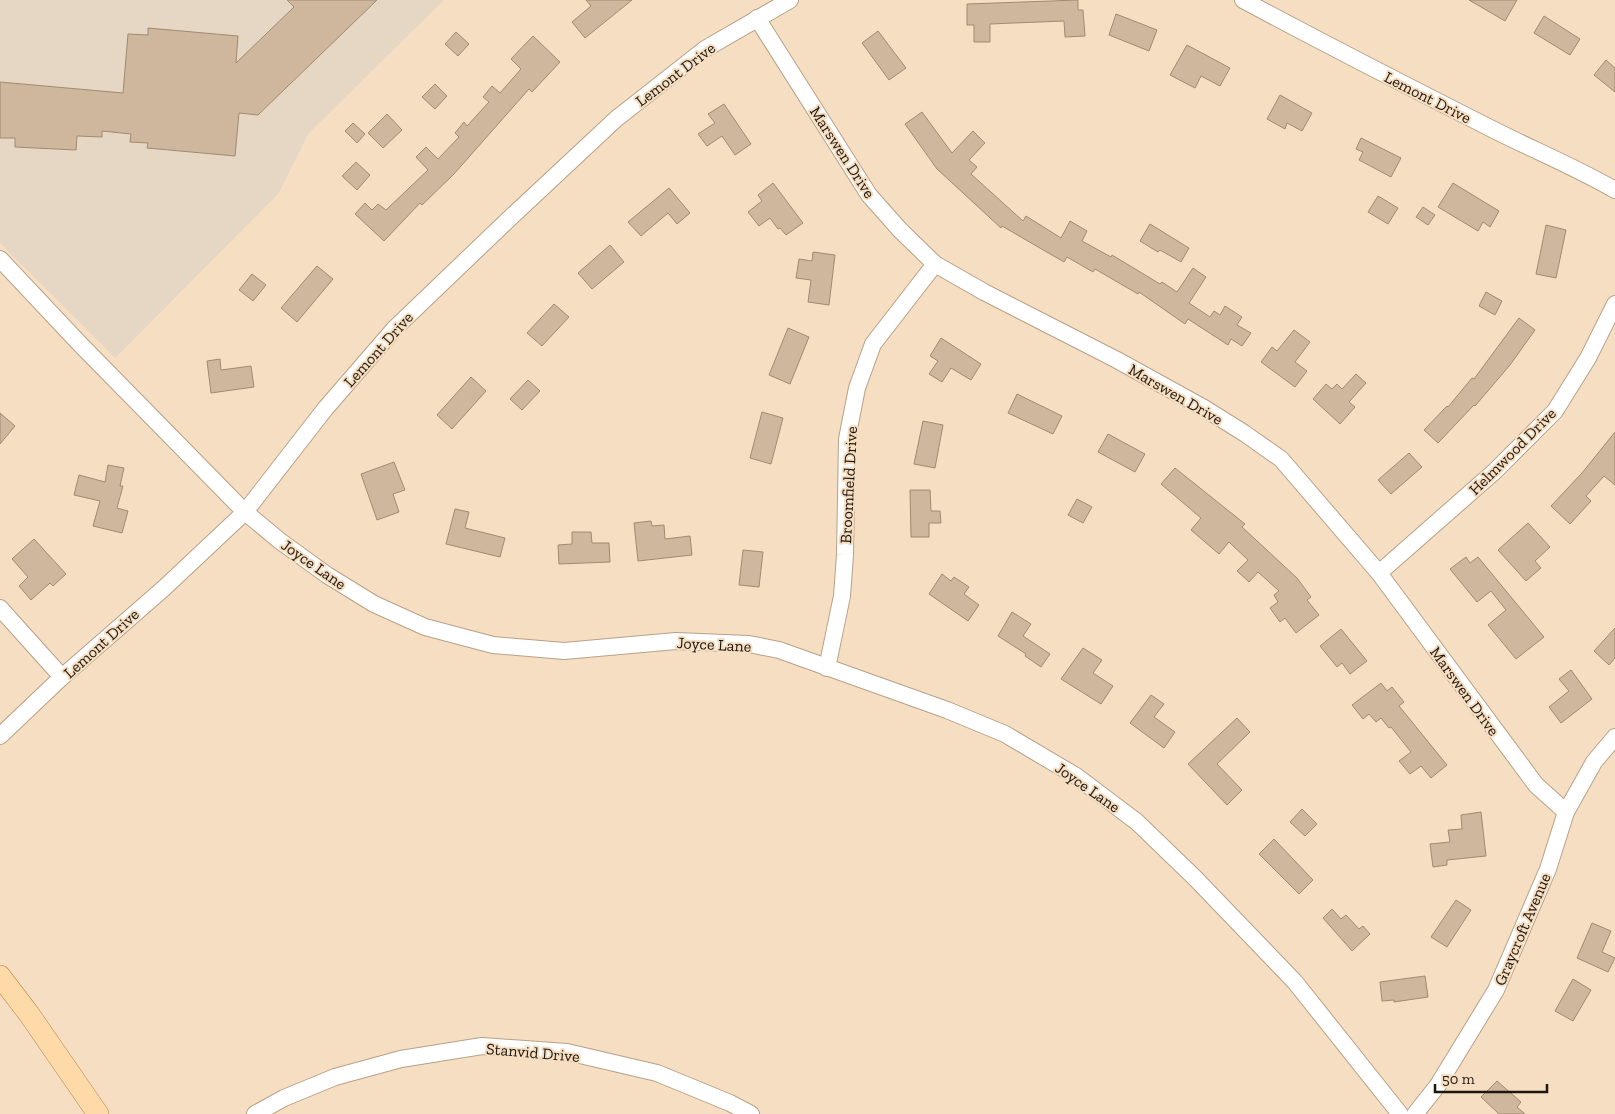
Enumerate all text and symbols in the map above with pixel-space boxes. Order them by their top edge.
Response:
street label: Lemont Drive [632,38,719,110]
street label: Lemont Drive [1381,67,1474,127]
street label: Marswen Drive [806,103,879,202]
street label: Lemont Drive [340,308,417,391]
street label: Marswen Drive [1125,360,1226,429]
street label: Helmwood Drive [1465,404,1560,499]
street label: Broomfield Drive [836,426,861,544]
street label: Joyce Lane [278,535,350,594]
street label: Lemont Drive [60,605,143,682]
street label: Joyce Lane [676,633,752,656]
street label: Marswen Drive [1426,643,1503,740]
street label: Joyce Lane [1052,758,1124,817]
street label: Graycroft Avenue [1490,870,1555,988]
street label: Stanvid Drive [485,1039,580,1066]
scale bar [1435,1062,1548,1094]
text: 50 m [1442,1070,1475,1088]

